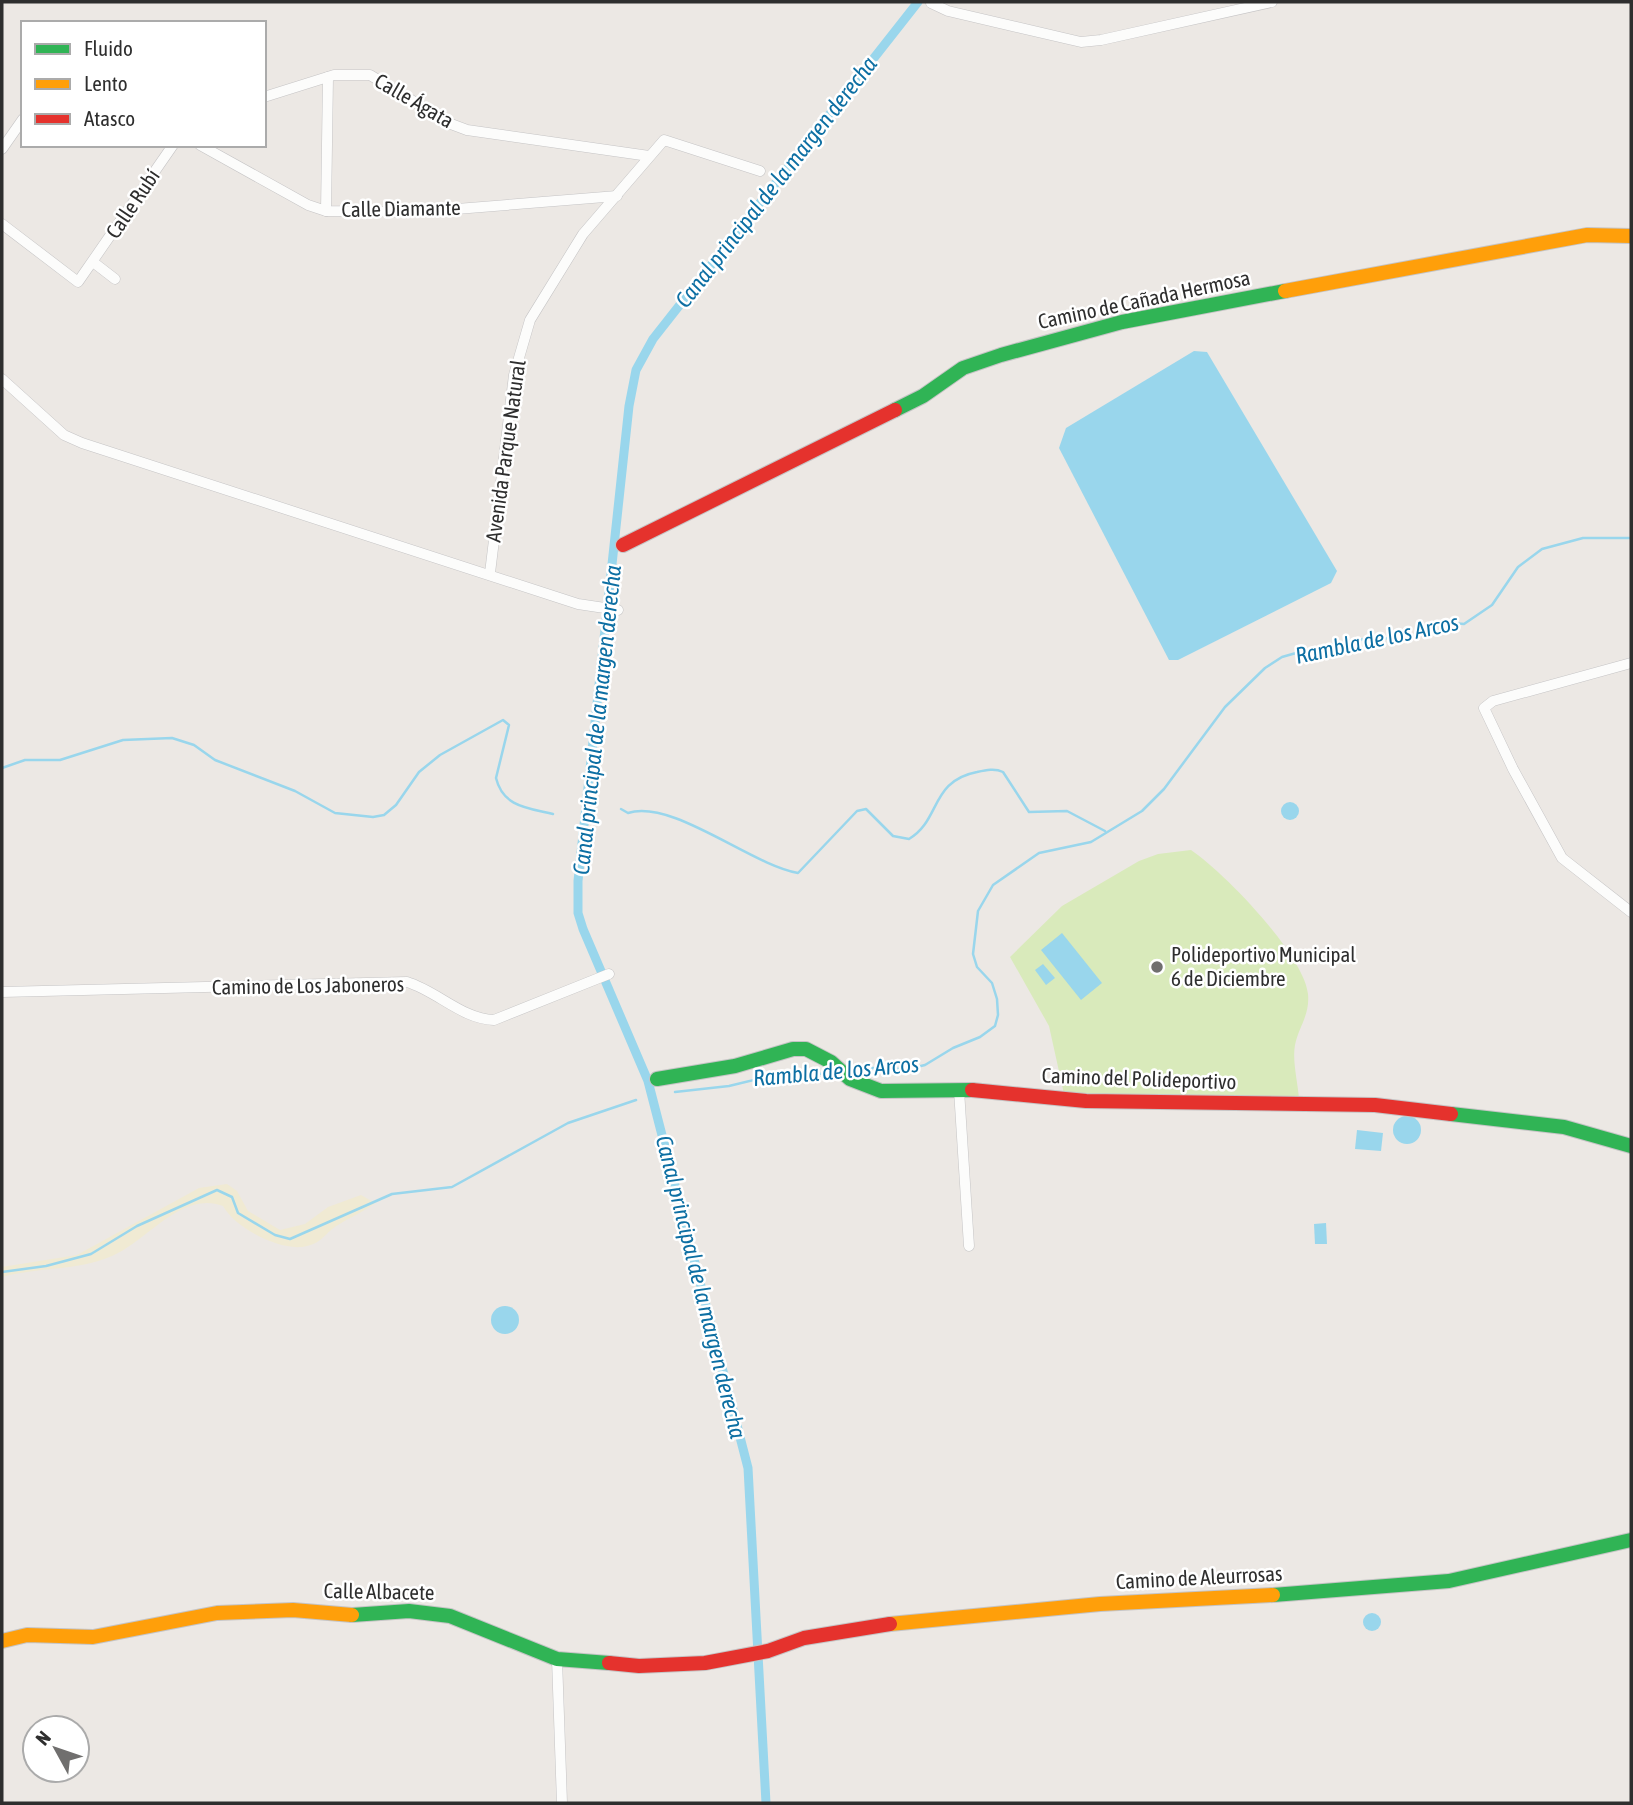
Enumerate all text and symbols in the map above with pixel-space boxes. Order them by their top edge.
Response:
legend [21,21,266,147]
text: Fluido [84,36,133,60]
water label: Canal principal de la margen derecha [670,51,882,313]
street label: Calle Ágata [371,68,458,132]
text: Lento [84,71,128,95]
text: Atasco [84,106,135,130]
street label: Calle Rubí [100,164,164,242]
street label: Calle Diamante [341,195,461,221]
street label: Camino de Cañada Hermosa [1035,265,1252,333]
street label: Avenida Parque Natural [480,358,530,543]
water label: Canal principal de la margen derecha [568,564,626,876]
water label: Rambla de los Arcos [1293,609,1461,669]
place label: Polideportivo Municipal 6 de Diciembre [1171,942,1356,990]
marker: Polideportivo Municipal 6 de Diciembre [1149,959,1165,975]
street label: Camino de Los Jaboneros [212,971,404,999]
water label: Rambla de los Arcos [752,1051,920,1091]
street label: Camino del Polideportivo [1041,1063,1237,1093]
water label: Canal principal de la margen derecha [651,1133,751,1441]
street label: Camino de Aleurrosas [1115,1561,1283,1593]
street label: Calle Albacete [323,1578,435,1604]
north arrow [21,1714,91,1784]
text: N [31,1727,55,1749]

